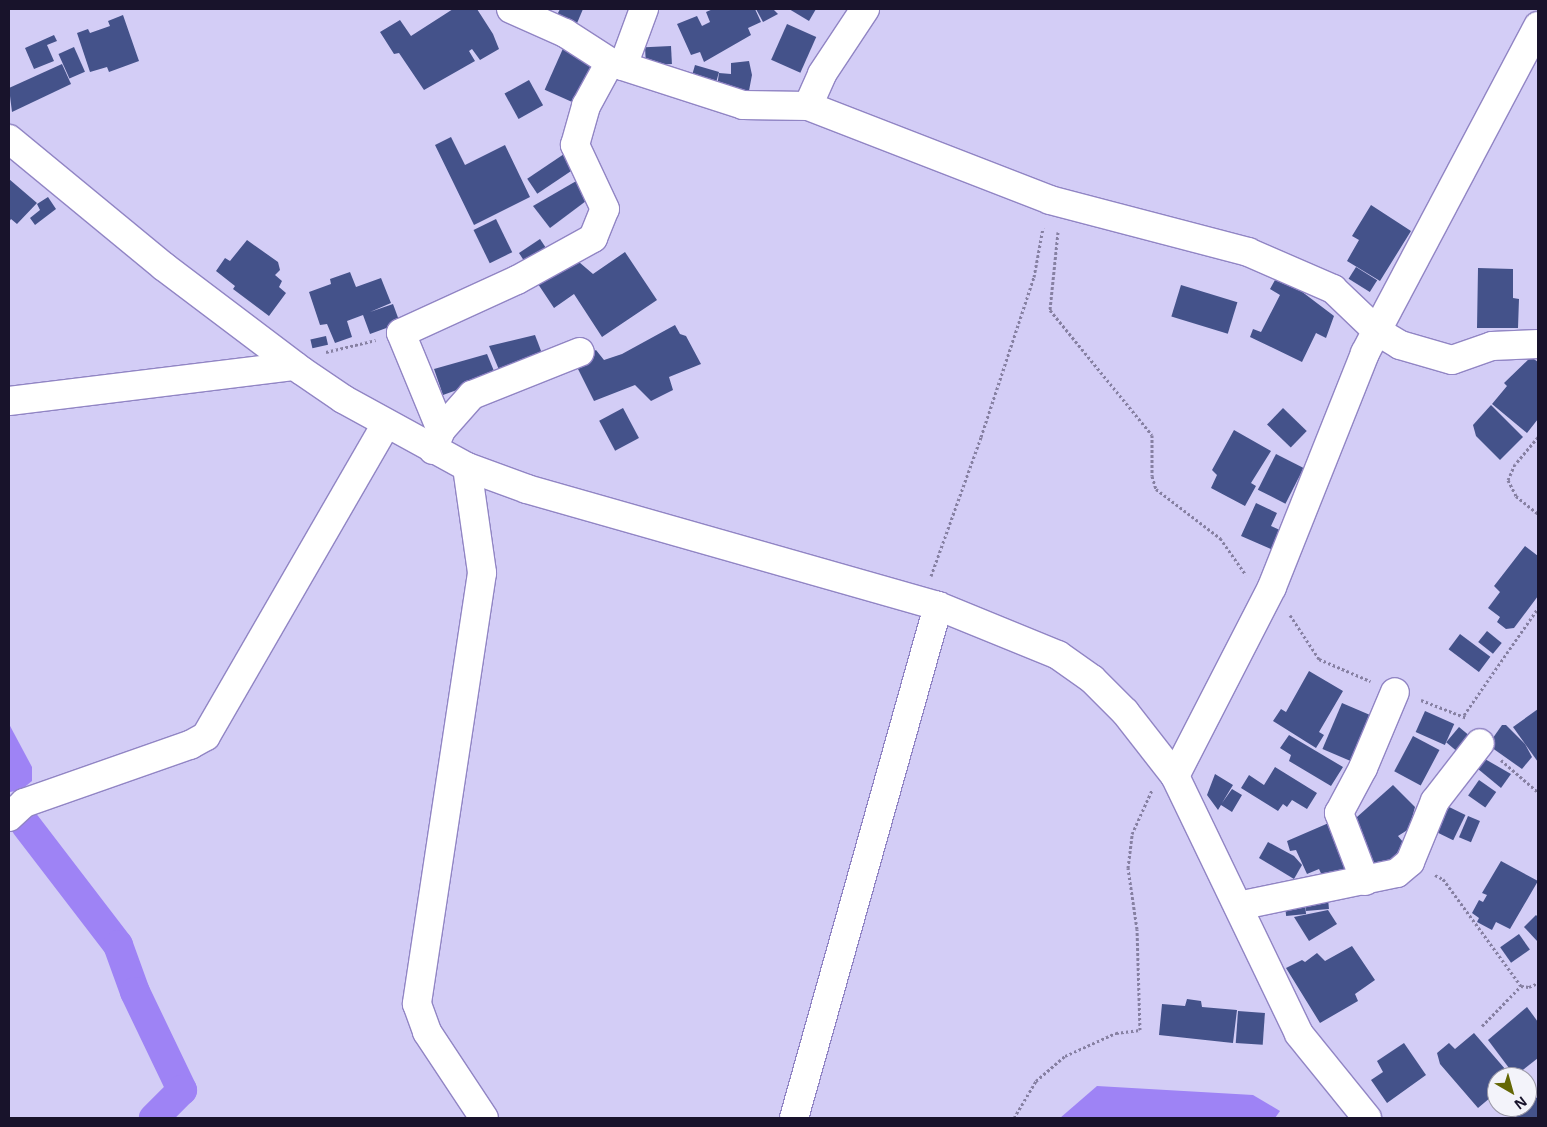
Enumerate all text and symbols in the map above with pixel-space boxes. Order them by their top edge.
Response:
north arrow [1487,1067,1537,1117]
text: N [1511,1092,1531,1114]

